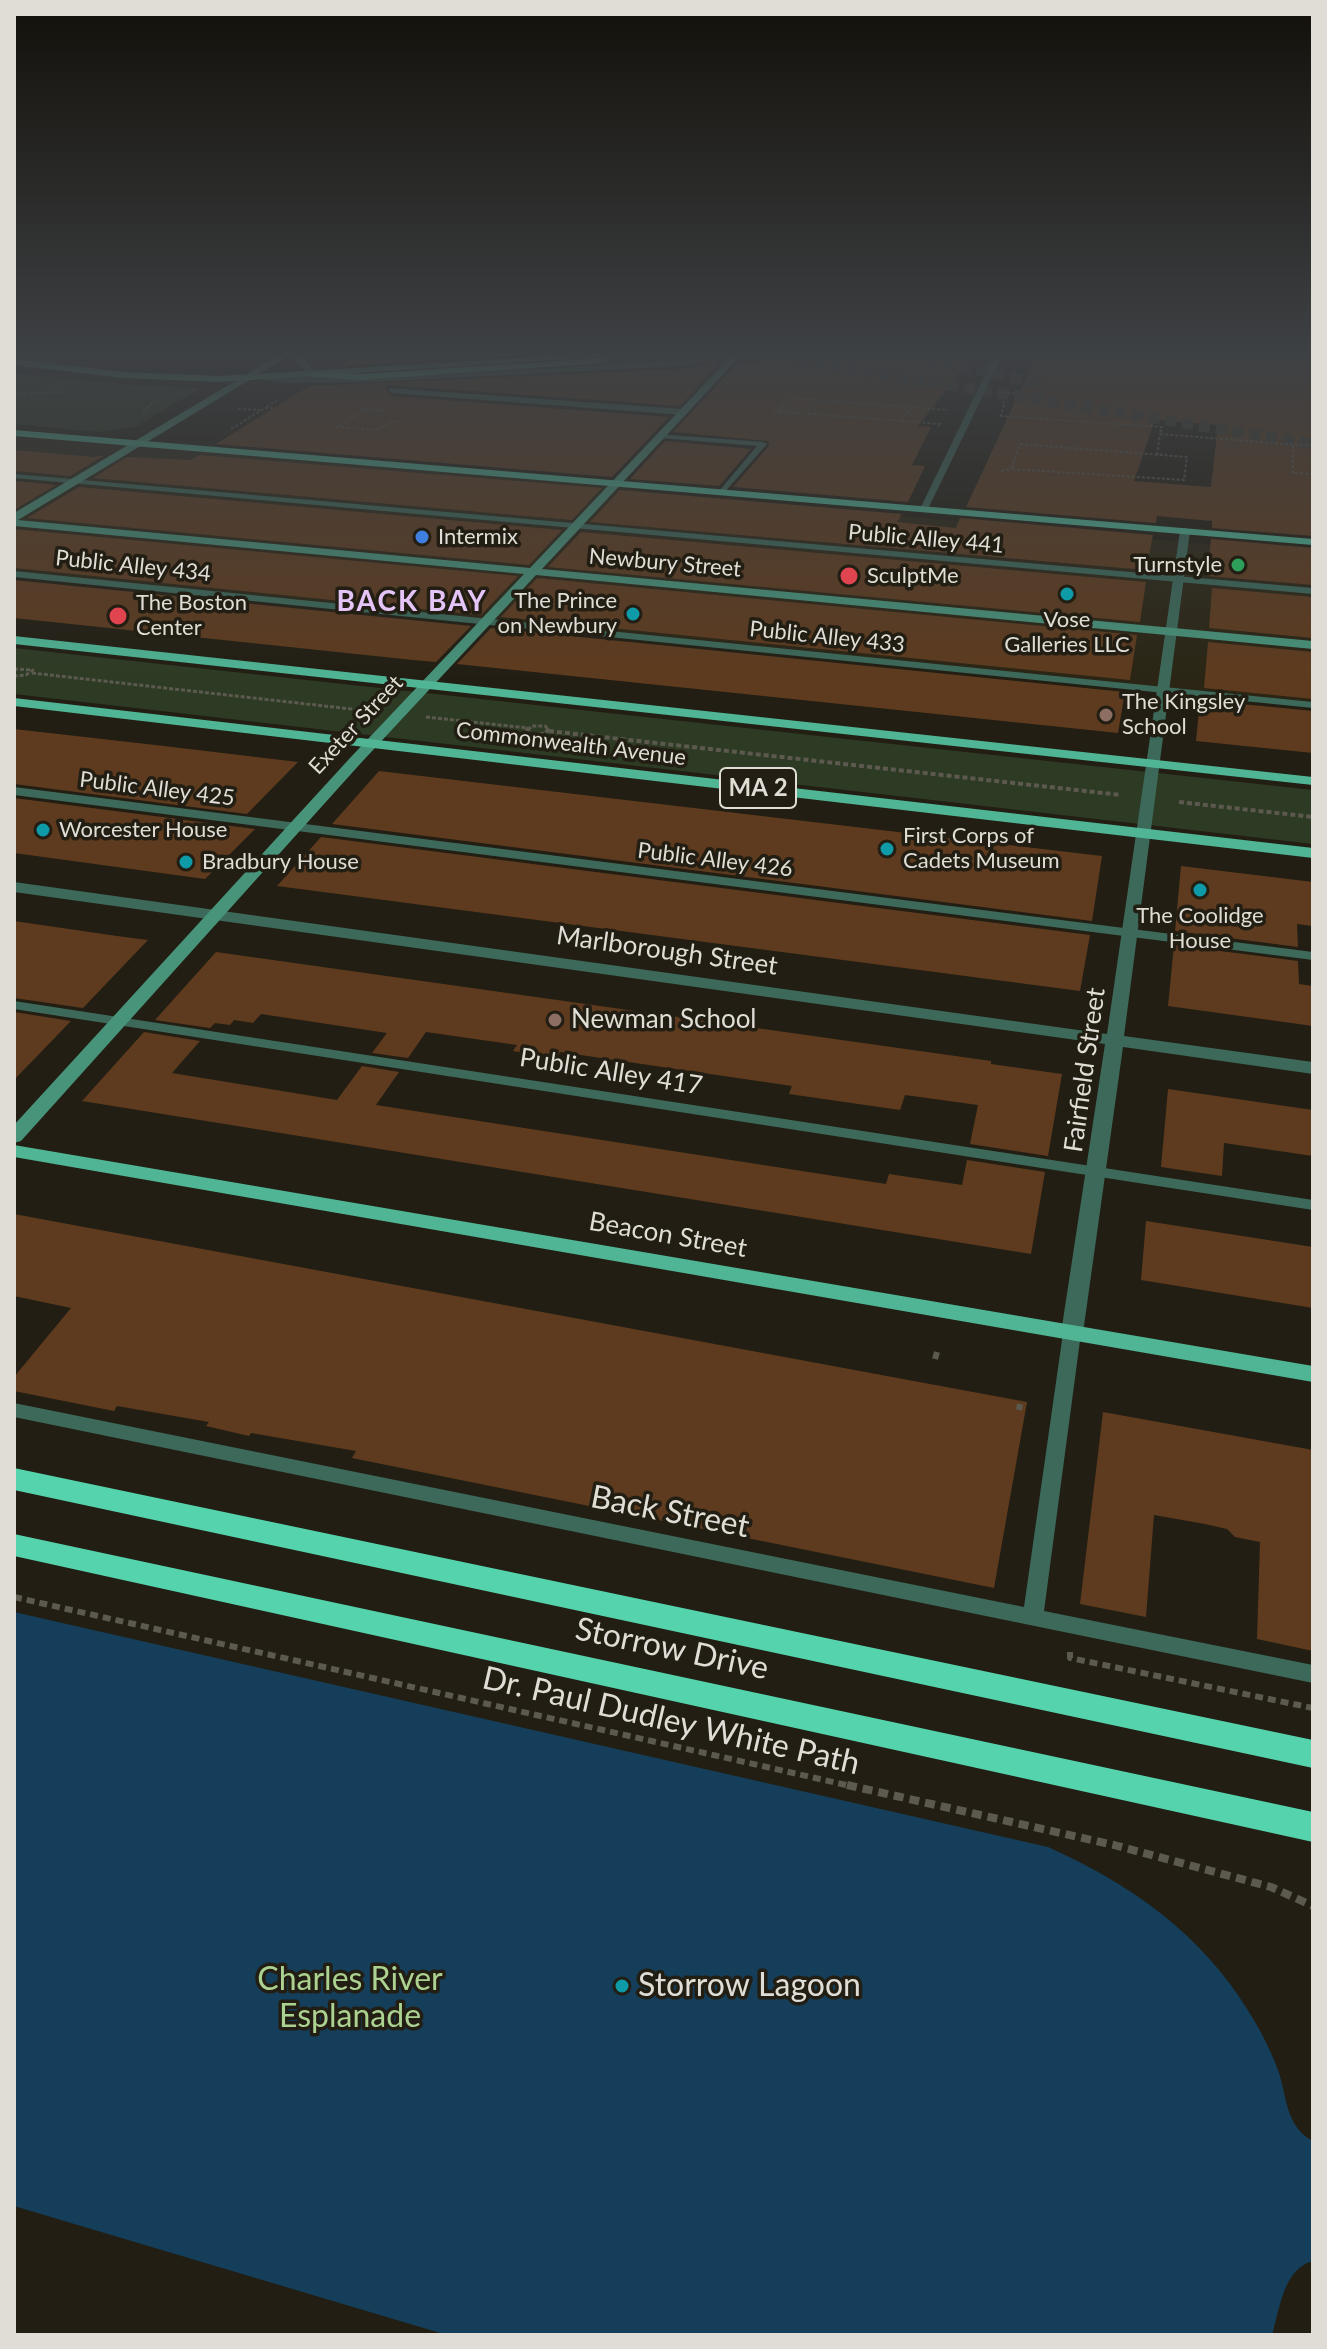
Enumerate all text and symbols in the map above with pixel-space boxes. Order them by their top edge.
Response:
street label: Public Alley 441 [847,519,1005,559]
place label: Intermix [438,524,518,550]
marker: Intermix [413,528,431,546]
street label: Newbury Street [588,543,742,583]
street label: Public Alley 434 [54,545,212,587]
place label: Turnstyle [1133,552,1222,578]
marker: Turnstyle [1229,556,1247,574]
place label: SculptMe [867,563,959,589]
marker: SculptMe [838,565,860,587]
district label: BACK BAY [336,585,488,619]
marker: Vose Galleries LLC [1058,585,1076,603]
place label: The Prince on Newbury [497,588,617,640]
place label: The Boston Center [136,590,247,642]
marker: The Boston Center [107,605,129,627]
marker: The Prince on Newbury [624,605,642,623]
place label: Vose Galleries LLC [1004,607,1130,658]
street label: Public Alley 433 [748,616,906,658]
street label: Exeter Street [303,670,409,780]
place label: The Kingsley School [1122,689,1245,740]
marker: The Kingsley School [1097,706,1115,724]
street label: Commonwealth Avenue [455,717,687,771]
street label: Public Alley 425 [78,766,236,812]
road number: MA 2 [720,768,796,808]
place label: Worcester House [59,817,227,843]
marker: Worcester House [34,821,52,839]
place label: First Corps of Cadets Museum [903,823,1060,874]
street label: Public Alley 426 [636,837,794,883]
marker: First Corps of Cadets Museum [878,840,896,858]
place label: Bradbury House [202,849,359,875]
marker: Bradbury House [177,853,195,871]
marker: The Coolidge House [1191,881,1209,899]
place label: The Coolidge House [1136,903,1264,954]
street label: Marlborough Street [554,920,780,982]
street label: Fairfield Street [1058,986,1112,1154]
place label: Newman School [571,1004,757,1036]
marker: Newman School [546,1011,564,1029]
street label: Public Alley 417 [517,1042,705,1102]
street label: Beacon Street [587,1206,749,1264]
street label: Back Street [588,1478,752,1546]
street label: Storrow Drive [572,1610,772,1688]
street label: Dr. Paul Dudley White Path [479,1659,863,1783]
park label: Charles River Esplanade [257,1961,443,2036]
place label: Storrow Lagoon [638,1967,861,2005]
marker: Storrow Lagoon [613,1977,631,1995]

